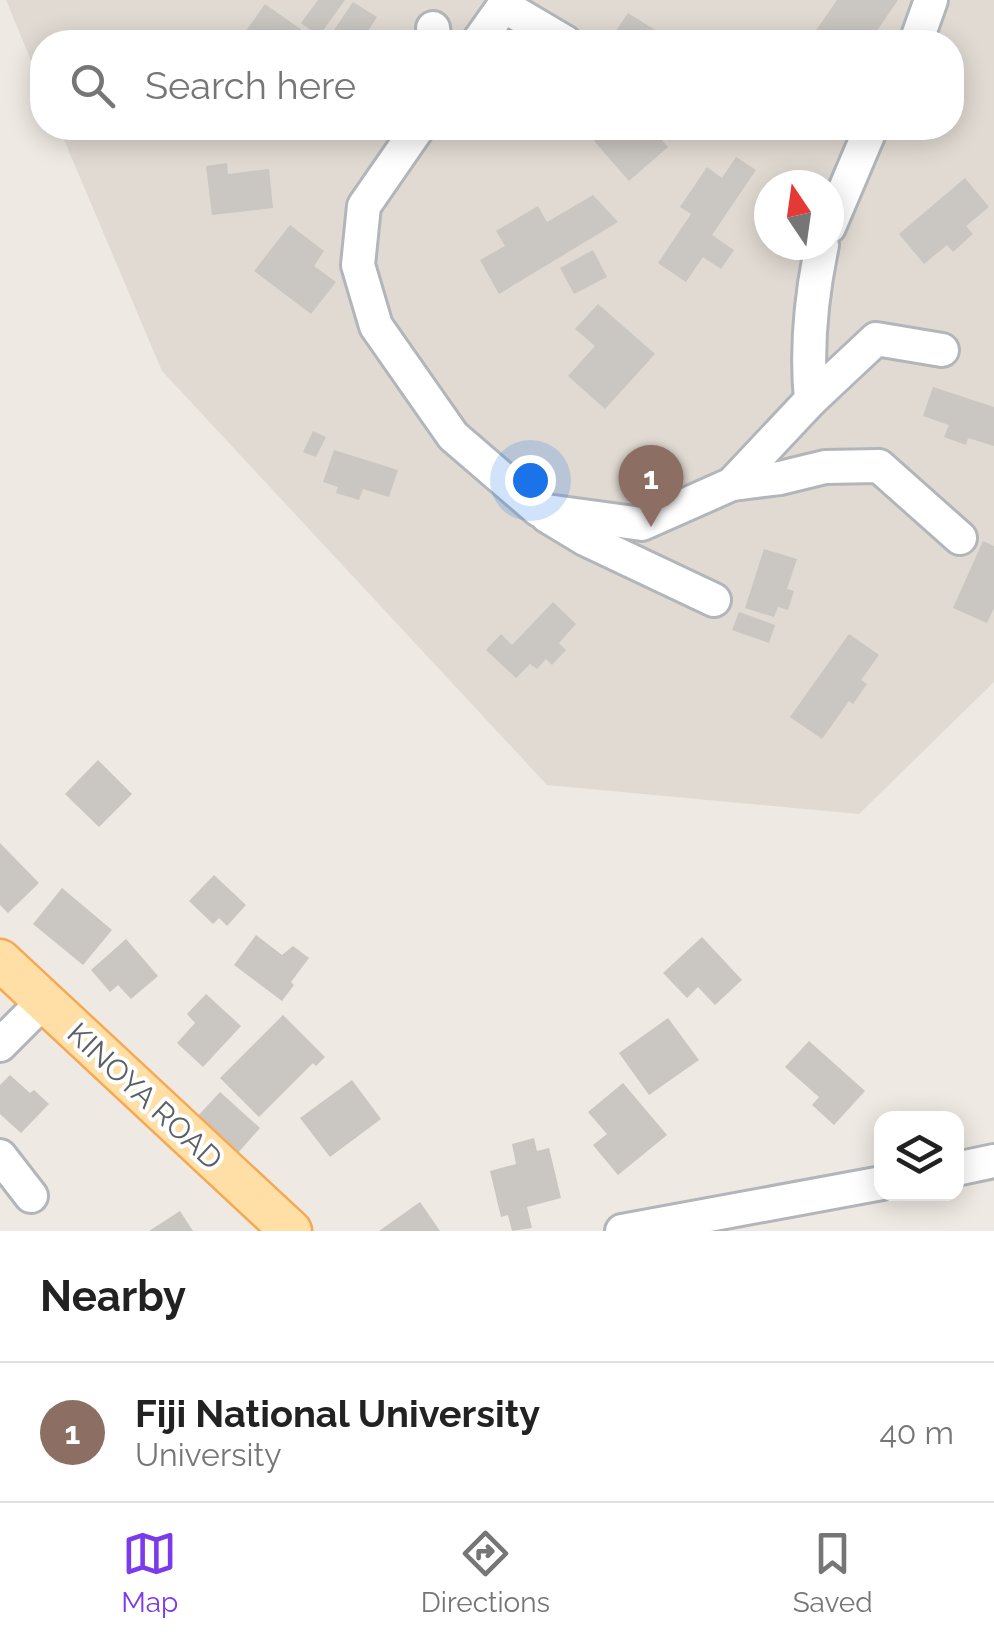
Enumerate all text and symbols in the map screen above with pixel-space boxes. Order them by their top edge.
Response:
search box [30,30,964,140]
icon: search [65,58,120,113]
text: Search here [145,63,356,108]
north arrow [754,170,844,260]
pin: 1 [618,444,684,527]
your location [505,455,556,506]
street label: KINOYA ROAD [61,1016,229,1176]
map controls [874,1111,964,1201]
button: layers [874,1111,964,1201]
text: Nearby [40,1272,186,1321]
text: Fiji National University [135,1391,540,1436]
text: 1 [65,1414,80,1451]
text: 40 m [879,1414,954,1451]
text: University [135,1436,282,1473]
tab: Map [121,1526,178,1619]
tab: Directions [421,1526,550,1619]
tab: Saved [793,1526,873,1619]

